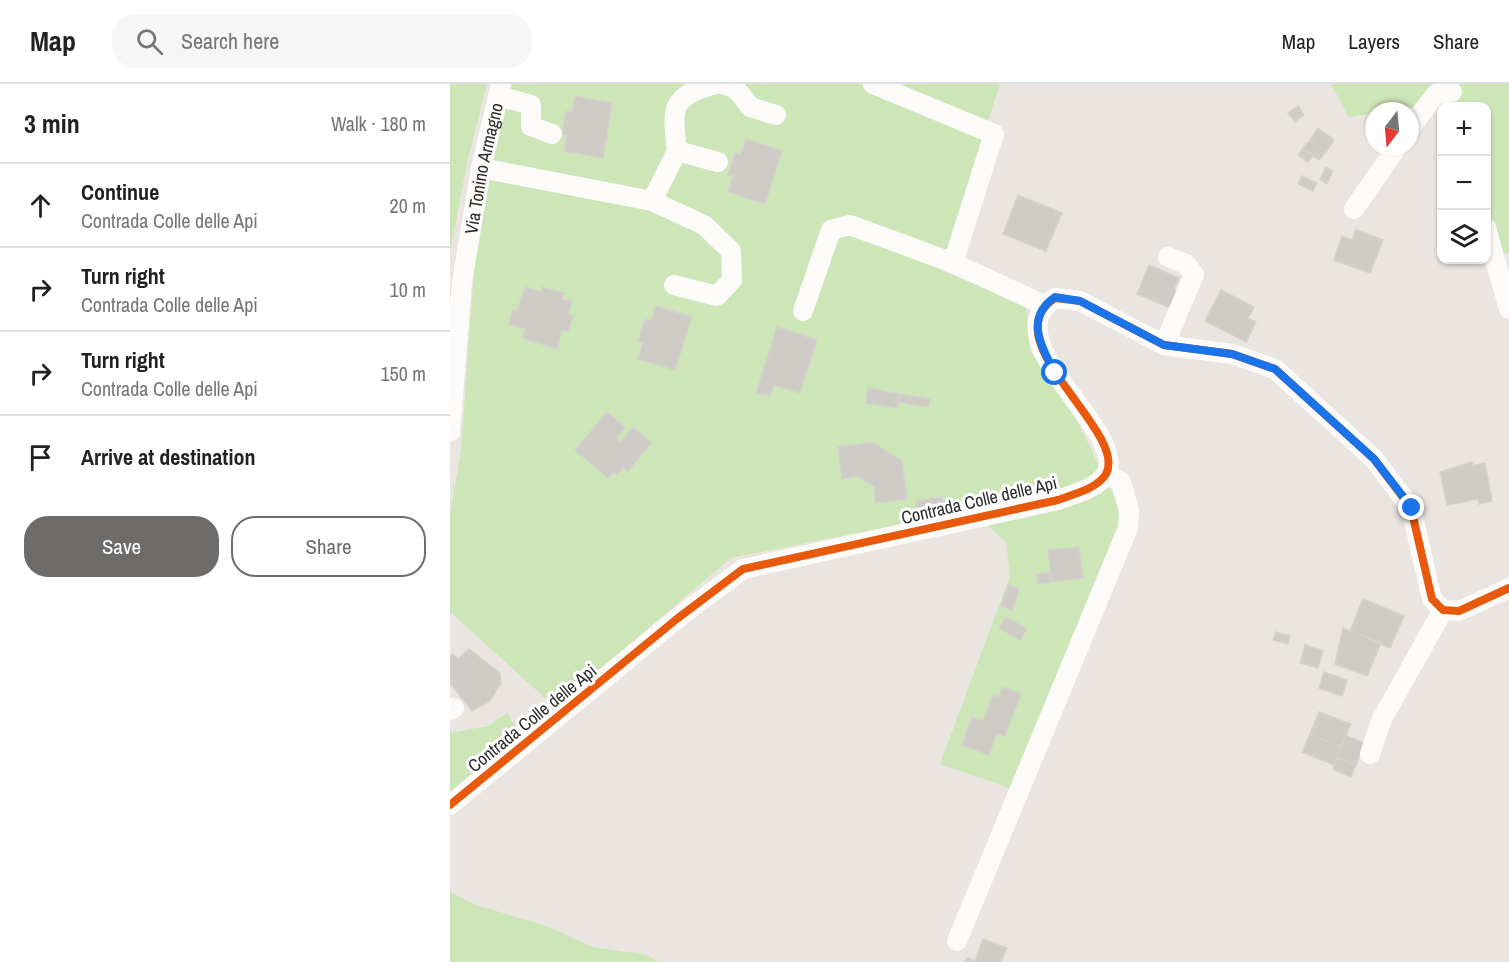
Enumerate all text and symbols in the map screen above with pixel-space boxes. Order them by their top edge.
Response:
search box [112,14,532,68]
text: Map [30,22,76,60]
icon: search [133,25,166,58]
text: Search here [181,26,279,56]
text: Map [1282,27,1315,56]
text: Layers [1348,27,1400,56]
text: Share [1433,27,1479,56]
street label: Via Tonino Armagno [458,100,509,236]
north arrow [1365,102,1419,156]
map controls [1437,102,1491,264]
button: + [1437,102,1491,156]
text: 3 min [24,106,80,141]
text: Walk · 180 m [331,110,426,137]
button: − [1437,156,1491,210]
text: Continue [81,177,159,207]
icon: ahead [24,189,57,222]
text: 20 m [390,192,426,219]
text: Contrada Colle delle Api [81,207,258,234]
button: layers [1437,210,1491,264]
text: Turn right [81,261,165,291]
icon: right [24,273,57,306]
text: 10 m [390,276,426,303]
text: Contrada Colle delle Api [81,291,258,318]
text: Turn right [81,345,165,375]
icon: right [24,357,57,390]
route start [1041,359,1067,385]
text: 150 m [380,360,426,387]
text: Contrada Colle delle Api [81,375,258,402]
icon: arrive [24,441,57,474]
text: Arrive at destination [81,442,255,472]
street label: Contrada Colle delle Api [899,470,1059,530]
route end [1398,494,1424,520]
button: Save [24,516,219,577]
button: Share [231,516,426,577]
street label: Contrada Colle delle Api [462,658,602,778]

